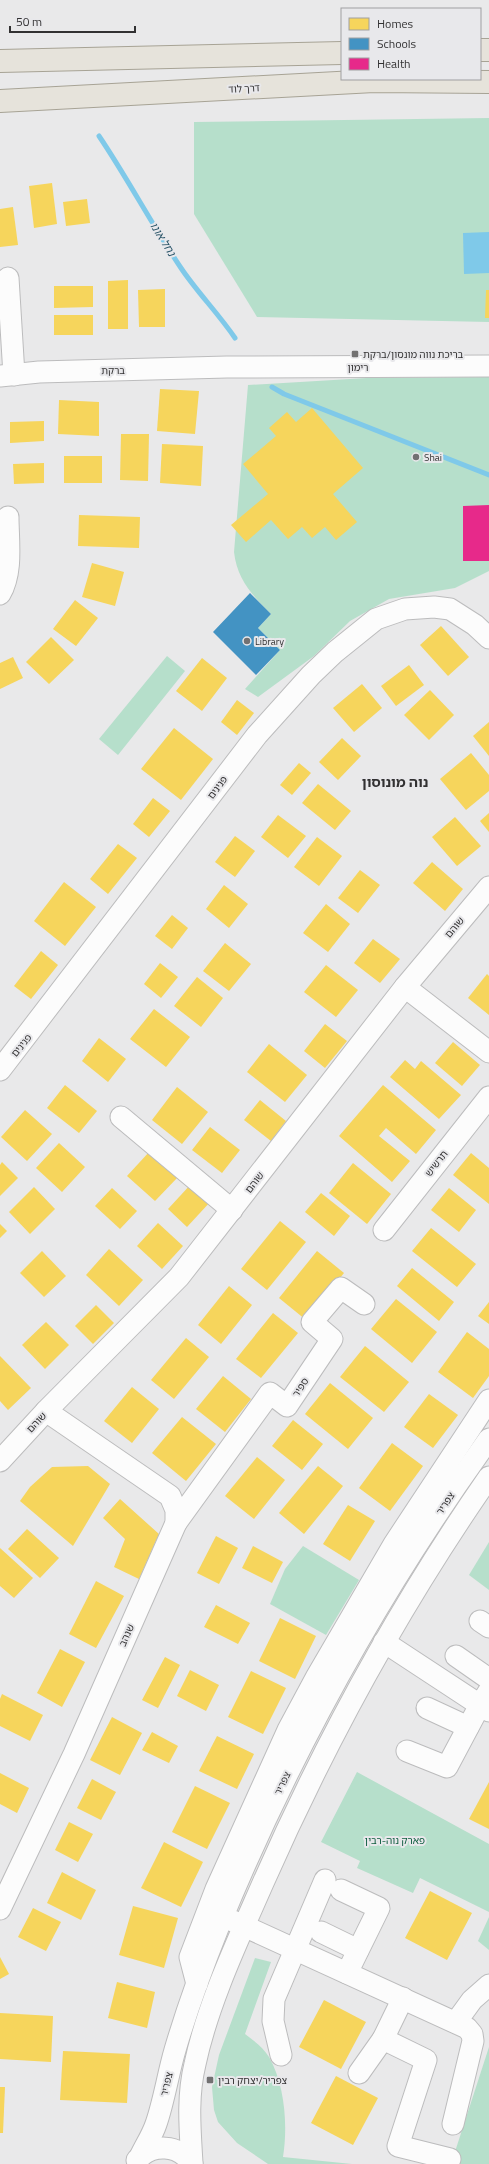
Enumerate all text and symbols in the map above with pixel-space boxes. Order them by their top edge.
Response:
scale bar [10,8,135,34]
legend [341,8,481,80]
text: 50 m [16,12,42,31]
text: Homes [377,14,413,33]
text: Schools [377,34,417,53]
text: Health [377,54,411,73]
street label: דרך לוד [228,80,261,97]
water label: נחל אונו [146,219,180,260]
place label: בריכת נווה מונסון/ברקת [363,347,463,362]
marker: בריכת נווה מונסון/ברקת [350,349,360,359]
street label: רימון [347,360,369,375]
street label: ברקת [101,363,125,378]
place label: Shai [424,450,442,465]
marker: Shai [411,452,421,462]
place label: Library [255,634,284,649]
marker: Library [242,636,252,646]
district label: נוה מונוסון [362,771,428,792]
street label: פנינים [204,772,231,802]
street label: שוהם [441,914,468,941]
street label: פנינים [7,1031,35,1060]
street label: תרשיש [421,1147,452,1180]
street label: שוהם [241,1168,268,1196]
street label: ספיר [289,1375,312,1400]
street label: שוהם [23,1409,50,1436]
street label: צפריר [432,1489,459,1518]
street label: שנהב [115,1622,138,1649]
street label: צפריר [270,1769,295,1798]
park label: פארק נוה-רבין [365,1833,425,1848]
street label: צפריר [156,2070,177,2098]
place label: צפריר/יצחק רבין [218,2073,287,2088]
marker: צפריר/יצחק רבין [205,2075,215,2085]

